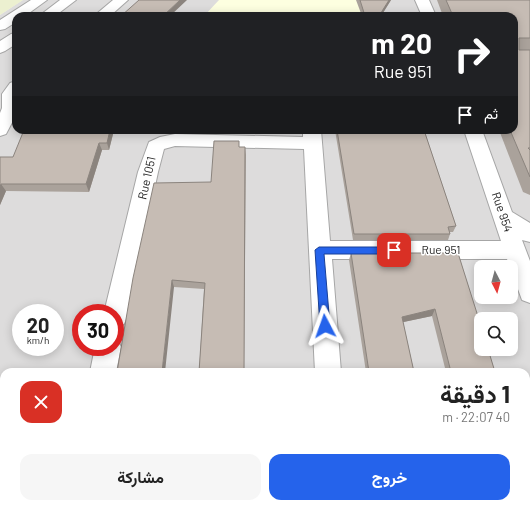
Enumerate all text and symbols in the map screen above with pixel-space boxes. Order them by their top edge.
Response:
text: 20 m [371,26,432,60]
icon: right [446,28,498,80]
text: Rue 951 [374,60,432,82]
icon: arrive [454,104,476,126]
text: ثم [484,104,498,122]
street label: Rue 1051 [134,155,158,201]
street label: Rue 954 [490,190,516,234]
pin [377,233,411,267]
icon: arrive [383,239,405,261]
street label: Rue 951 [422,242,460,256]
north arrow [474,260,518,304]
map controls [474,260,518,356]
speed limit sign: 30 [72,304,124,356]
position arrow [304,305,346,347]
button: search [474,312,518,356]
text: 20 [27,313,49,337]
text: km/h [27,334,49,346]
text: 1 دقيقة [440,379,510,408]
button: close [20,381,62,423]
text: 40 m · 22:07 [442,409,510,425]
button: مشاركة [20,454,261,500]
button: خروج [269,454,510,500]

